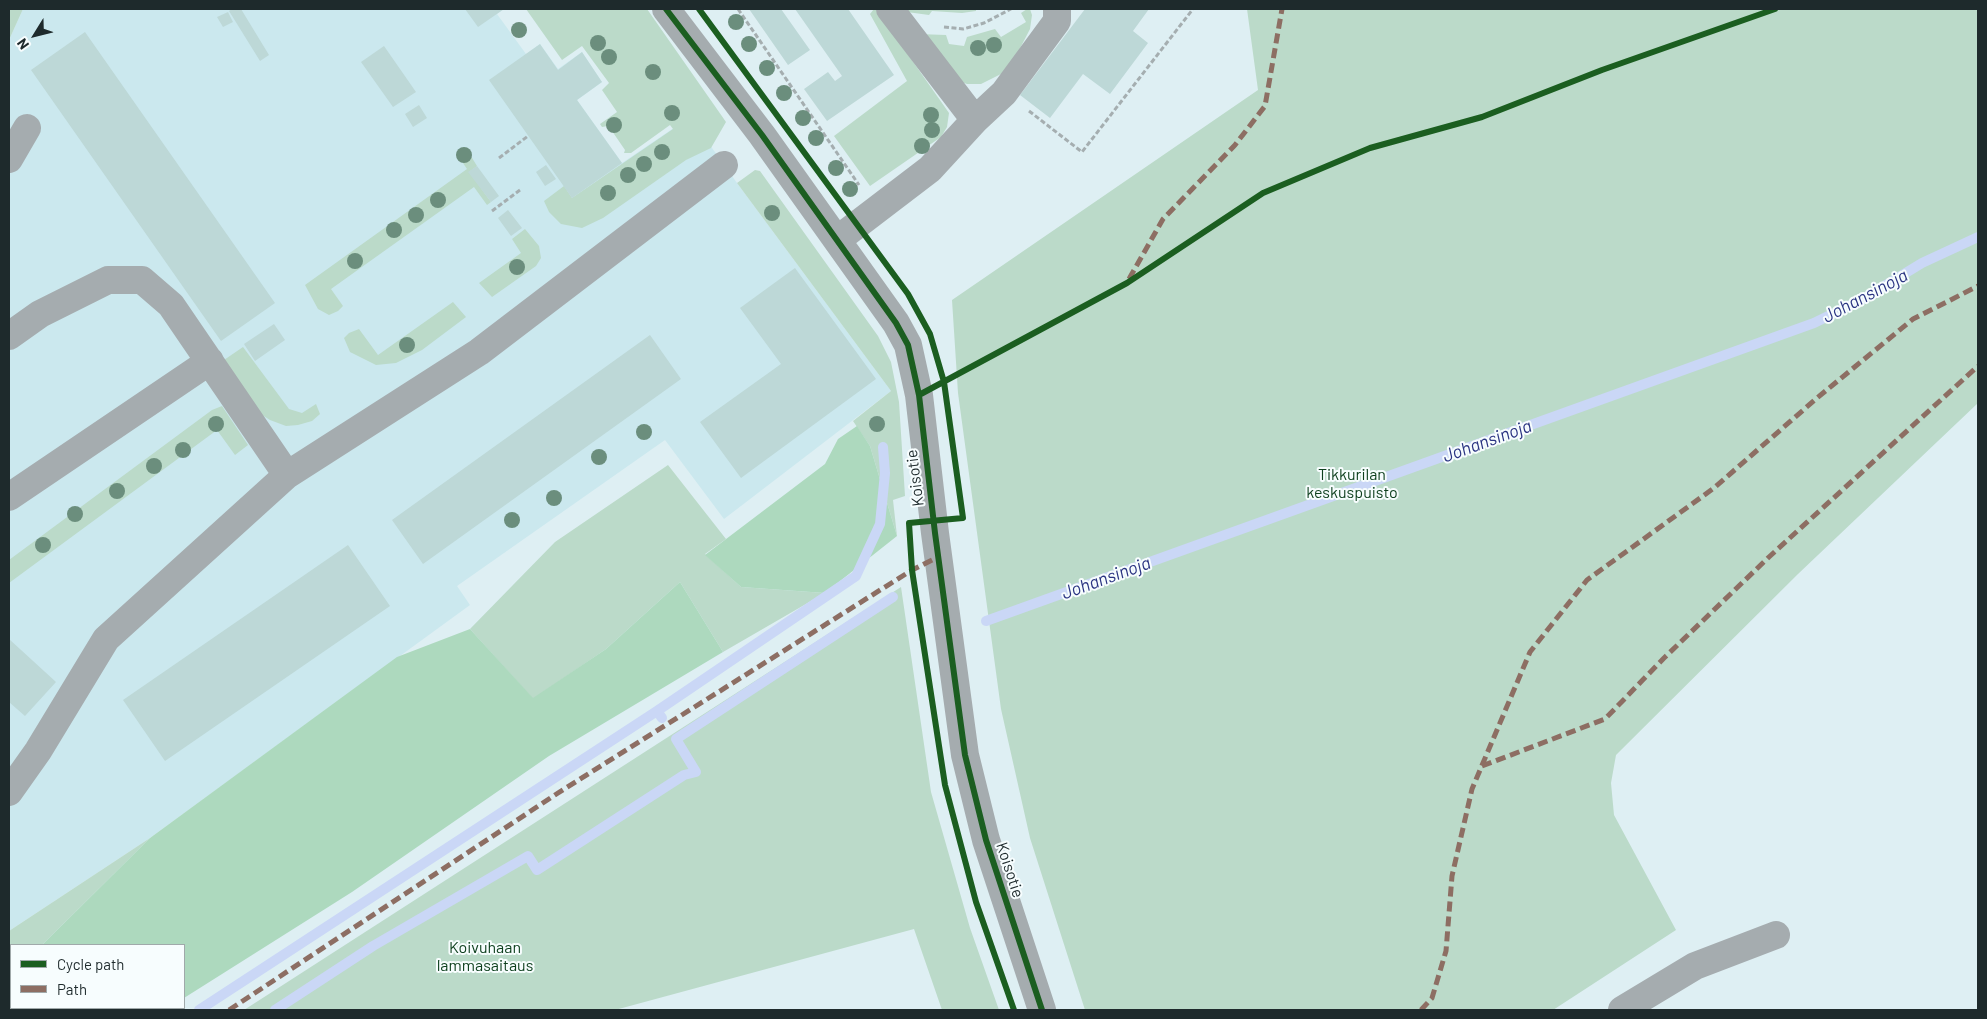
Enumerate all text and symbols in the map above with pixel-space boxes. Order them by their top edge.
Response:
north arrow [10,10,60,60]
text: N [13,35,32,53]
water label: Johansinoja [1819,265,1911,327]
water label: Johansinoja [1439,415,1535,467]
street label: Koisotie [902,448,928,508]
park label: Tikkurilan keskuspuisto [1306,465,1398,503]
water label: Johansinoja [1058,552,1154,604]
street label: Koisotie [992,840,1028,900]
park label: Koivuhaan lammasaitaus [437,938,533,976]
legend [10,944,185,1009]
text: Cycle path [57,955,124,973]
text: Path [57,980,87,998]

